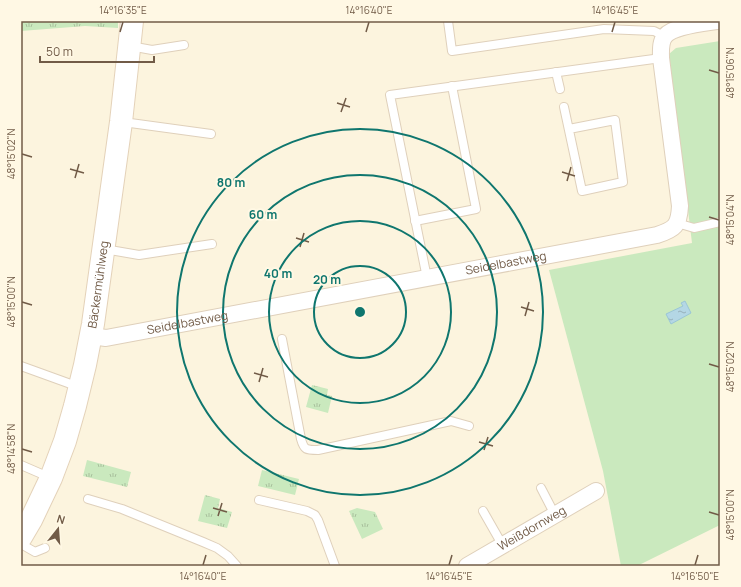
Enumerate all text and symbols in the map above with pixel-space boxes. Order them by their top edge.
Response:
text: 14°16'35"E [99,3,147,17]
text: 14°16'40"E [346,3,393,17]
text: 14°16'45"E [592,3,639,17]
scale bar [40,38,154,64]
text: 50 m [46,43,73,60]
text: 48°15'06"N [723,47,737,99]
text: 48°15'02"N [4,129,18,179]
text: 80 m [217,174,245,191]
text: 48°15'04"N [723,195,737,245]
text: 60 m [249,206,277,223]
street label: Bäckermühlweg [83,240,112,330]
street label: Seidelbastweg [464,247,548,279]
text: 40 m [264,265,292,282]
text: 20 m [313,271,341,288]
text: 48°15'00"N [4,276,18,327]
centre of rings [353,305,367,319]
street label: Seidelbastweg [145,306,229,338]
text: 48°15'02"N [723,342,737,392]
text: 48°14'58"N [4,424,18,474]
text: 48°15'00"N [723,489,737,540]
street label: Weißdornweg [494,501,569,554]
north arrow [38,509,78,549]
text: N [55,511,67,527]
text: 14°16'40"E [180,569,227,583]
text: 14°16'45"E [426,569,473,583]
text: 14°16'50"E [671,569,719,583]

